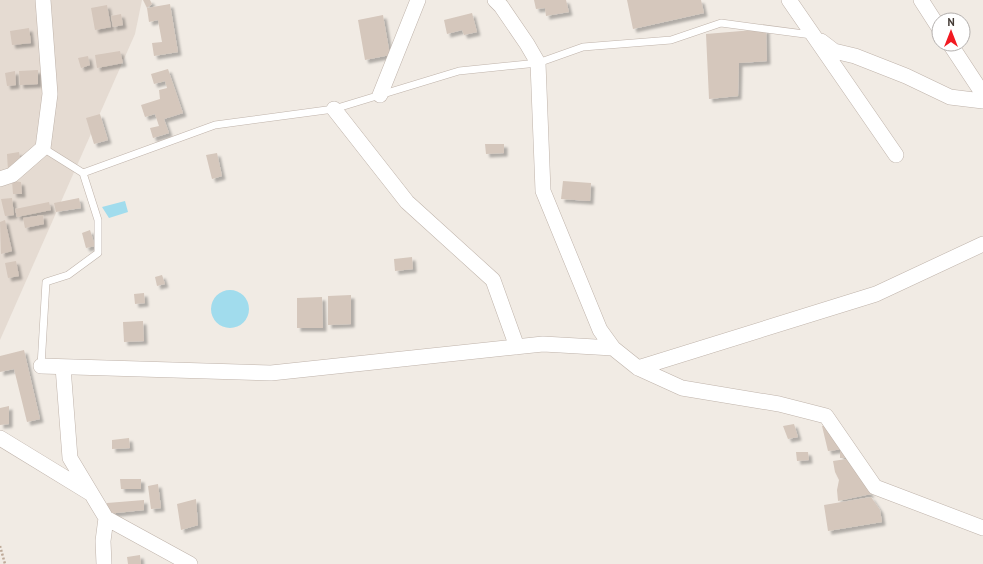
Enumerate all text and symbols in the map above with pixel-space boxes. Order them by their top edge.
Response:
north arrow [931,12,971,52]
text: N [947,15,955,29]

